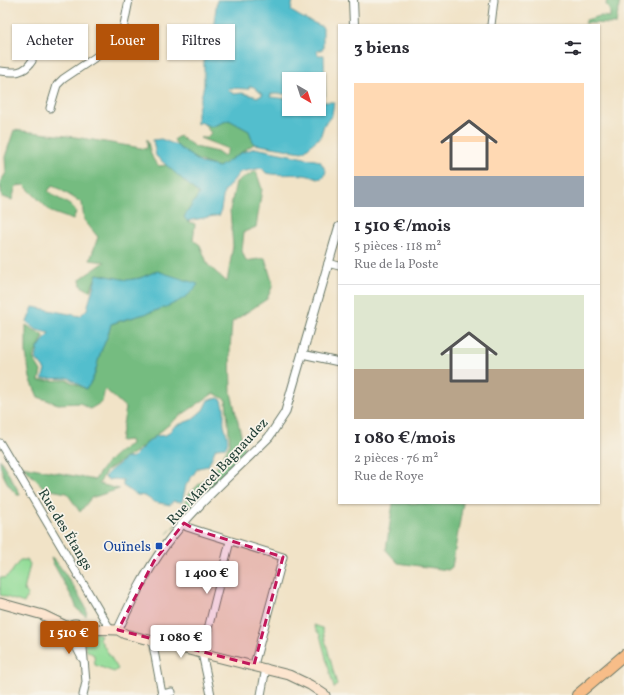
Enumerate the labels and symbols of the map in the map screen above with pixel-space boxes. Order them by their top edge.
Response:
north arrow [282,72,326,116]
street label: Rue Marcel Bagnaudez [163,414,273,530]
street label: Rue des Étangs [33,485,97,574]
place label: Ouïnels [103,538,151,557]
marker: Ouïnels [154,541,164,551]
pin: 1 400 € [170,561,244,595]
pin: 1 510 € [32,621,106,655]
pin: 1 080 € [144,625,218,659]

